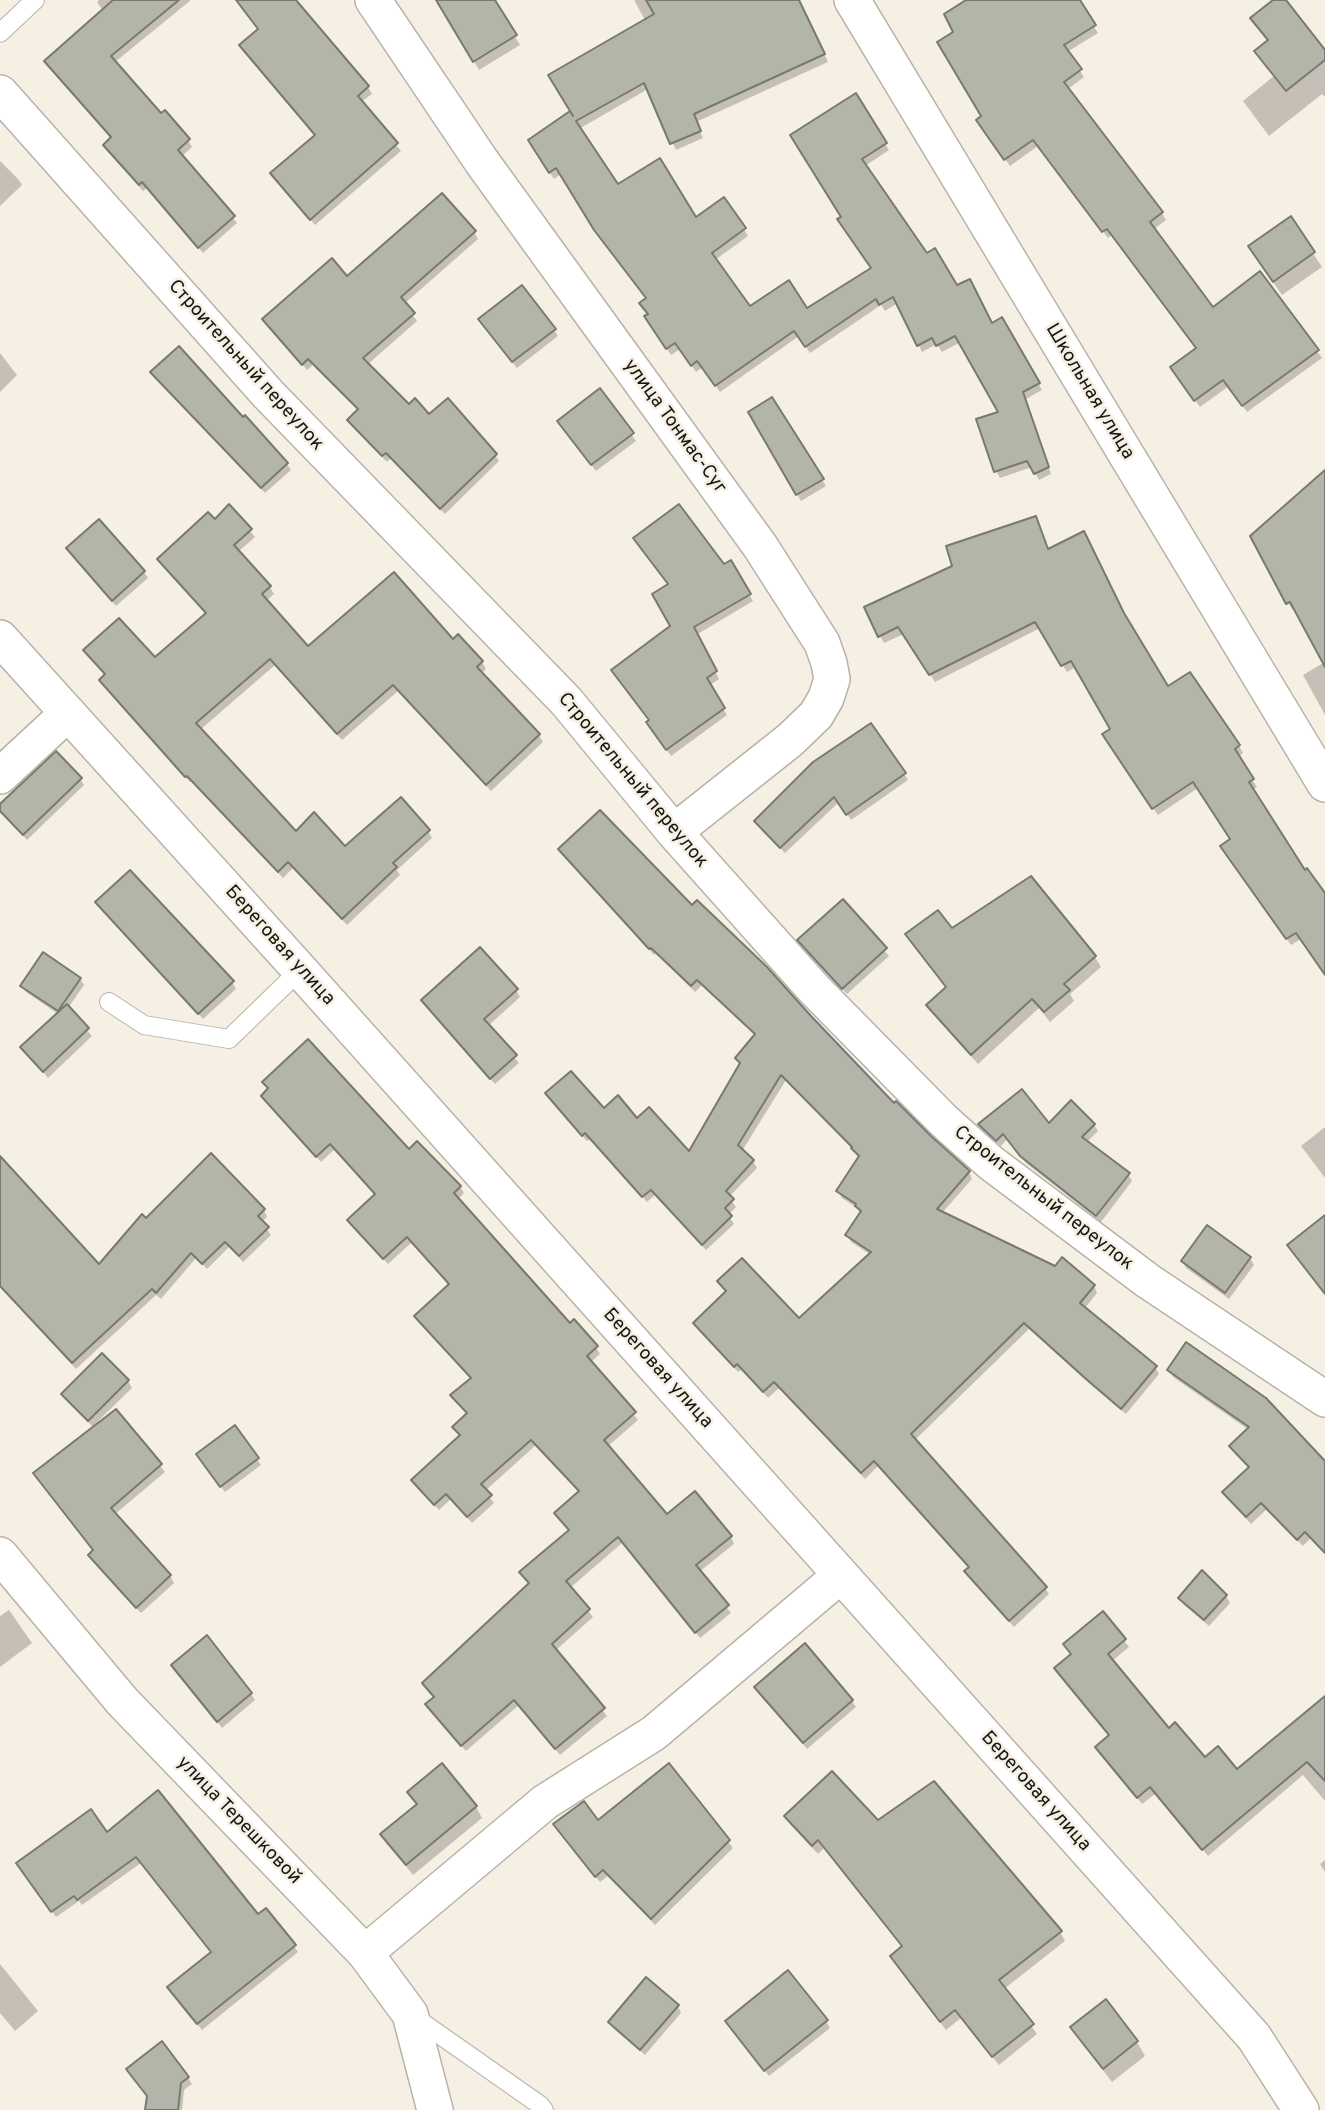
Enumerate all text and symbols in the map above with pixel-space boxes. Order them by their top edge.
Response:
street label: Строительный переулок [162,276,328,456]
street label: Школьная улица [1040,320,1138,464]
street label: улица Тонмас-Суг [618,355,730,499]
street label: Строительный переулок [552,689,712,873]
street label: Береговая улица [219,881,339,1011]
street label: Строительный переулок [949,1122,1137,1276]
street label: Береговая улица [597,1304,717,1434]
street label: Береговая улица [975,1727,1095,1857]
street label: улица Терешковой [171,1752,305,1890]

